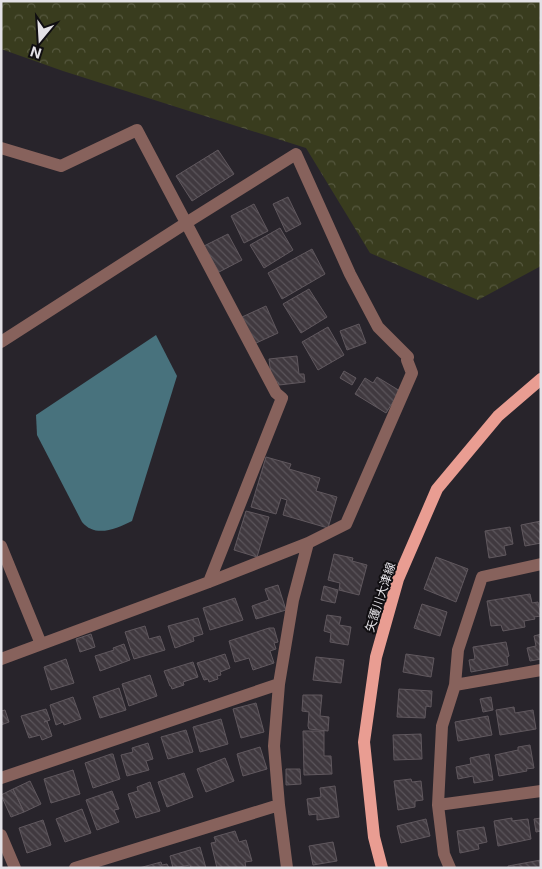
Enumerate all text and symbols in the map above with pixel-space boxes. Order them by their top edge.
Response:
north arrow [15,15,65,65]
text: N [28,43,44,63]
street label: 矢護川大津線 [362,560,398,634]

